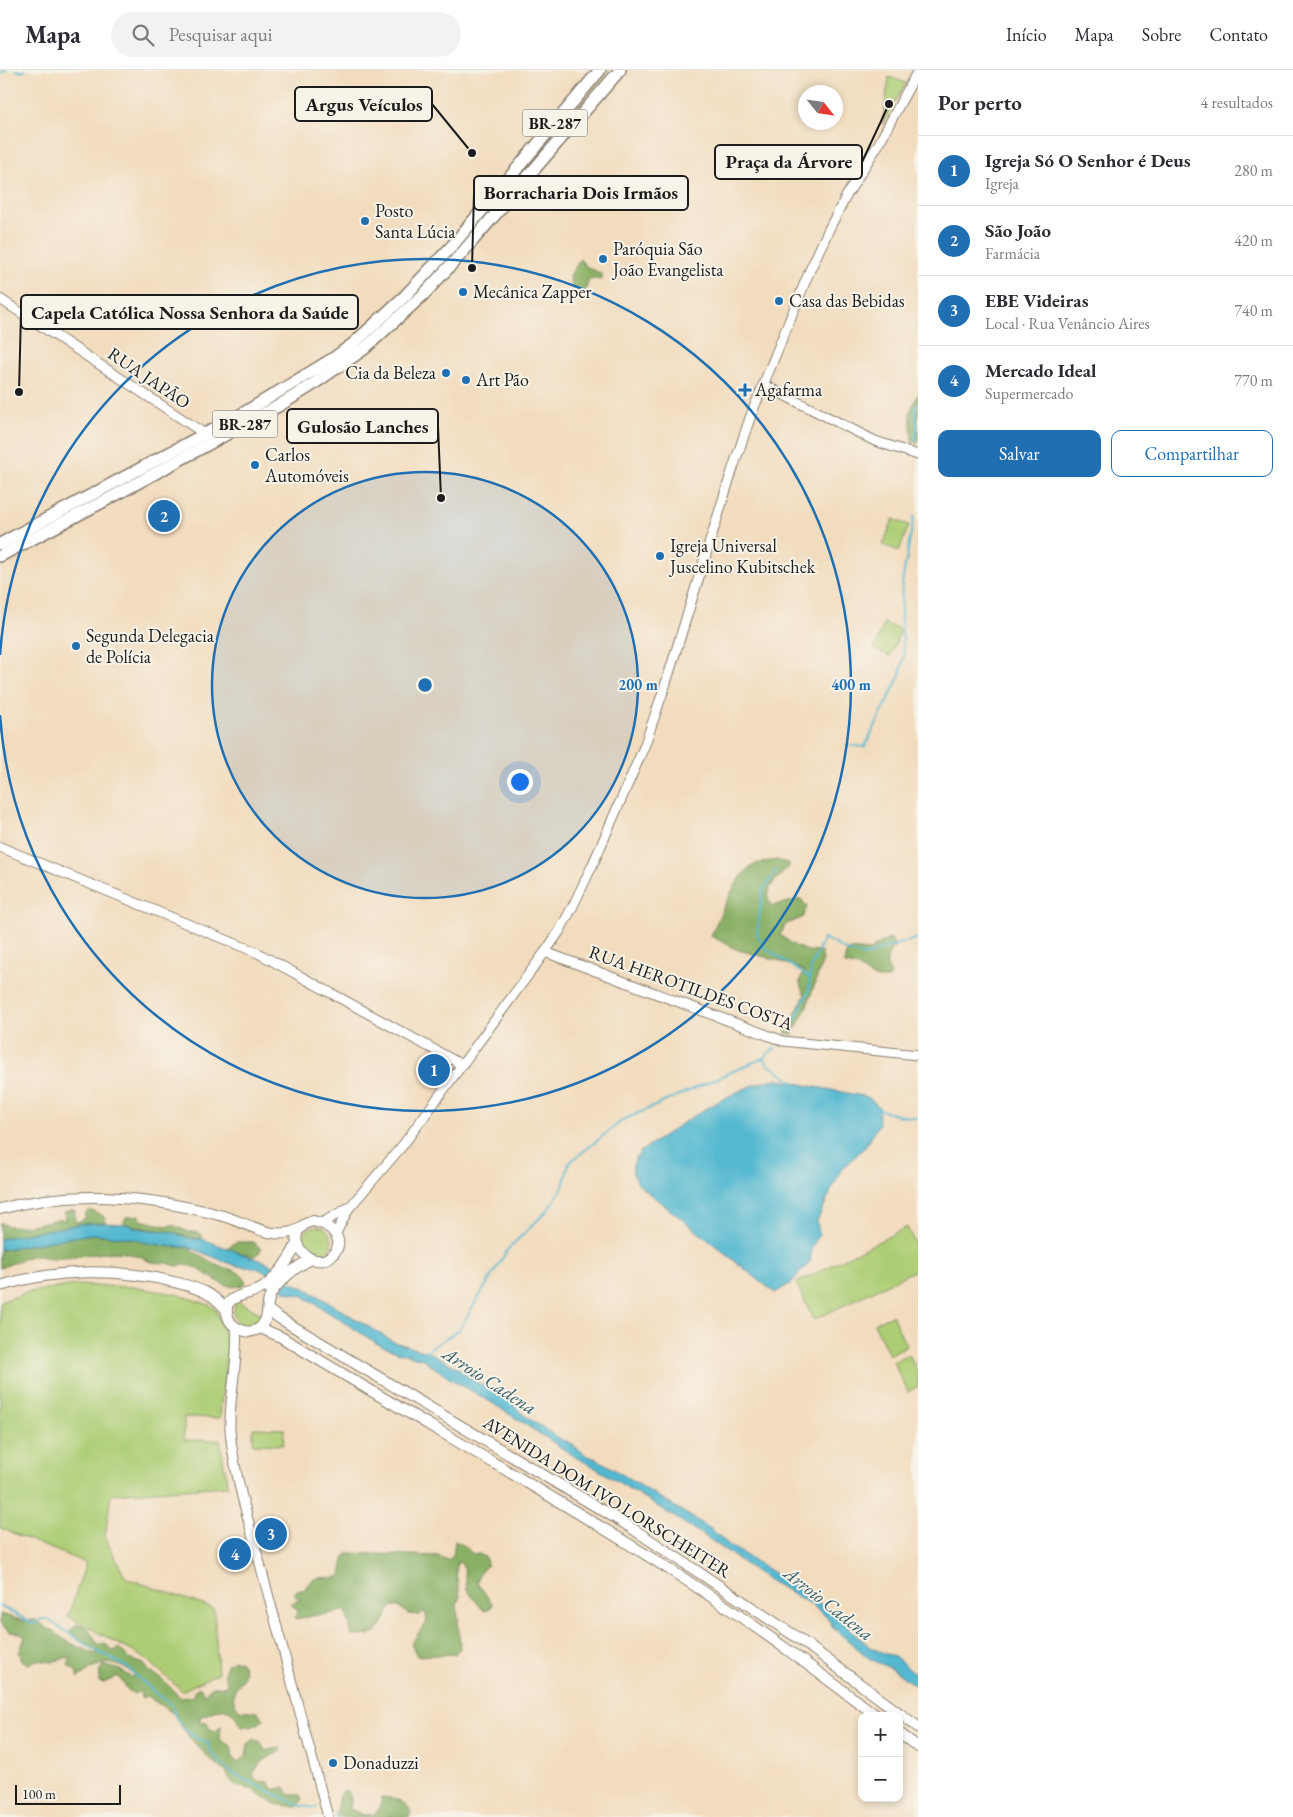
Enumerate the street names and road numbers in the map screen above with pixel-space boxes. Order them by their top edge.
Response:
road number: BR-287 [522,110,588,136]
street label: RUA JAPÃO [104,342,195,414]
road number: BR-287 [212,410,278,438]
street label: RUA HEROTILDES COSTA [586,940,797,1035]
street label: AVENIDA DOM IVO LORSCHEITER [478,1410,736,1583]

